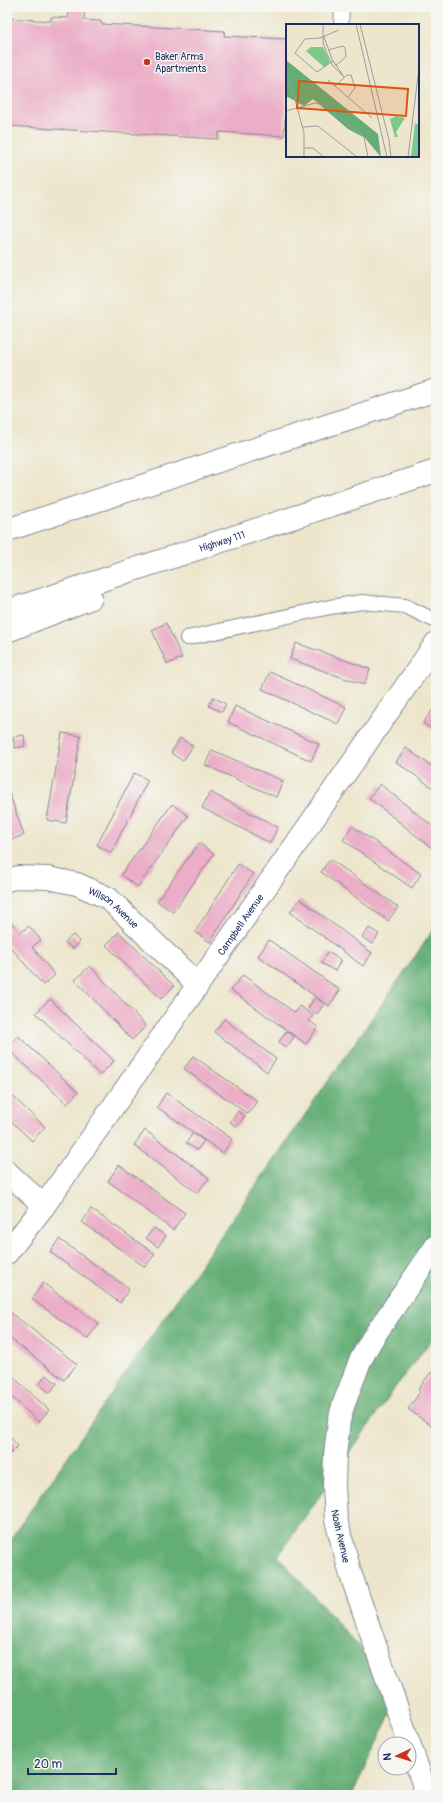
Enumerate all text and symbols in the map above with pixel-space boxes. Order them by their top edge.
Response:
inset map [286,24,419,157]
place label: Baker Arms Apartments [155,51,207,75]
marker: Baker Arms Apartments [142,57,152,67]
street label: Highway 111 [198,529,247,555]
street label: Wilson Avenue [86,885,141,931]
street label: Campbell Avenue [215,892,266,958]
street label: Noah Avenue [328,1508,352,1564]
north arrow [377,1736,417,1776]
scale bar [28,1750,116,1776]
text: N [381,1752,394,1761]
text: 20 m [34,1757,63,1772]

